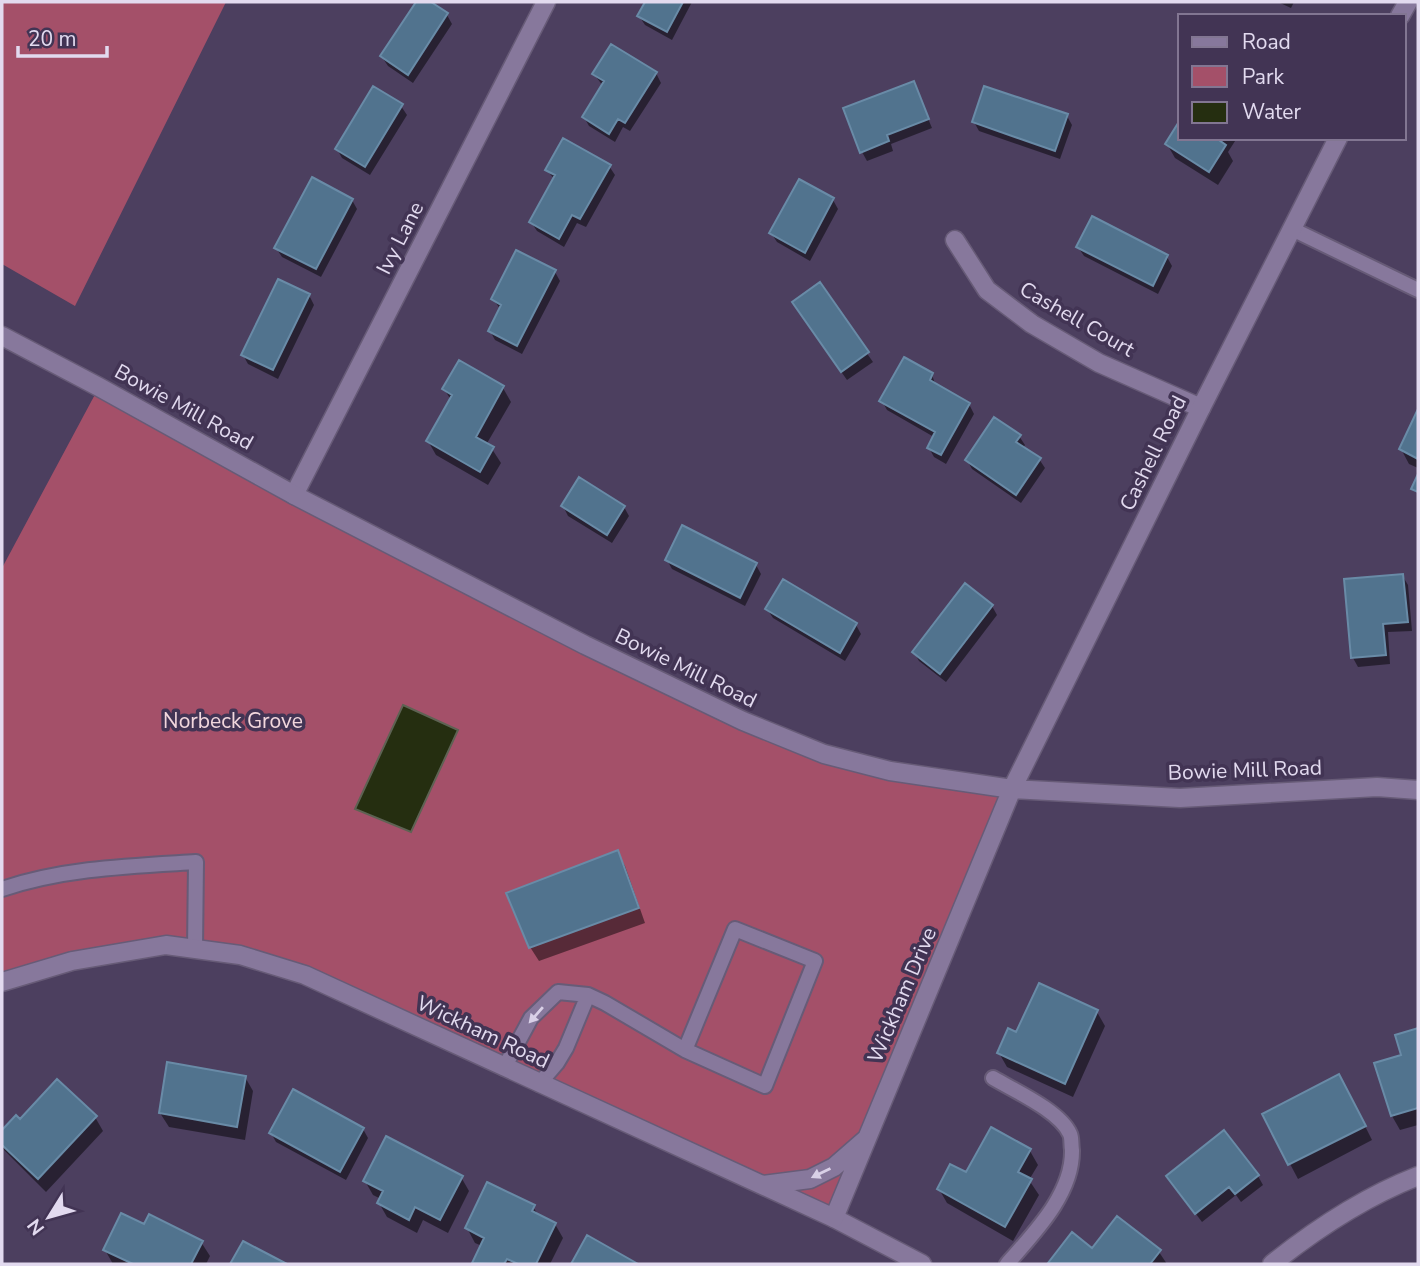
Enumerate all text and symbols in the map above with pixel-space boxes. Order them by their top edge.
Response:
scale bar [18,14,107,58]
legend [1178,14,1406,140]
text: 20 m [28,25,77,53]
text: Road [1242,28,1291,56]
text: Park [1242,63,1284,91]
text: Water [1242,98,1301,126]
street label: Ivy Lane [370,197,430,279]
street label: Cashell Court [1014,275,1140,364]
street label: Bowie Mill Road [110,357,258,457]
street label: Cashell Road [1113,391,1193,515]
street label: Bowie Mill Road [611,622,761,714]
park label: Norbeck Grove [163,707,303,735]
street label: Bowie Mill Road [1167,753,1323,787]
street label: Wickham Drive [861,923,943,1067]
street label: Wickham Road [412,989,554,1075]
one-way arrow [529,1006,544,1023]
one-way arrow [811,1168,831,1179]
north arrow [14,1182,84,1252]
text: N [22,1213,51,1240]

